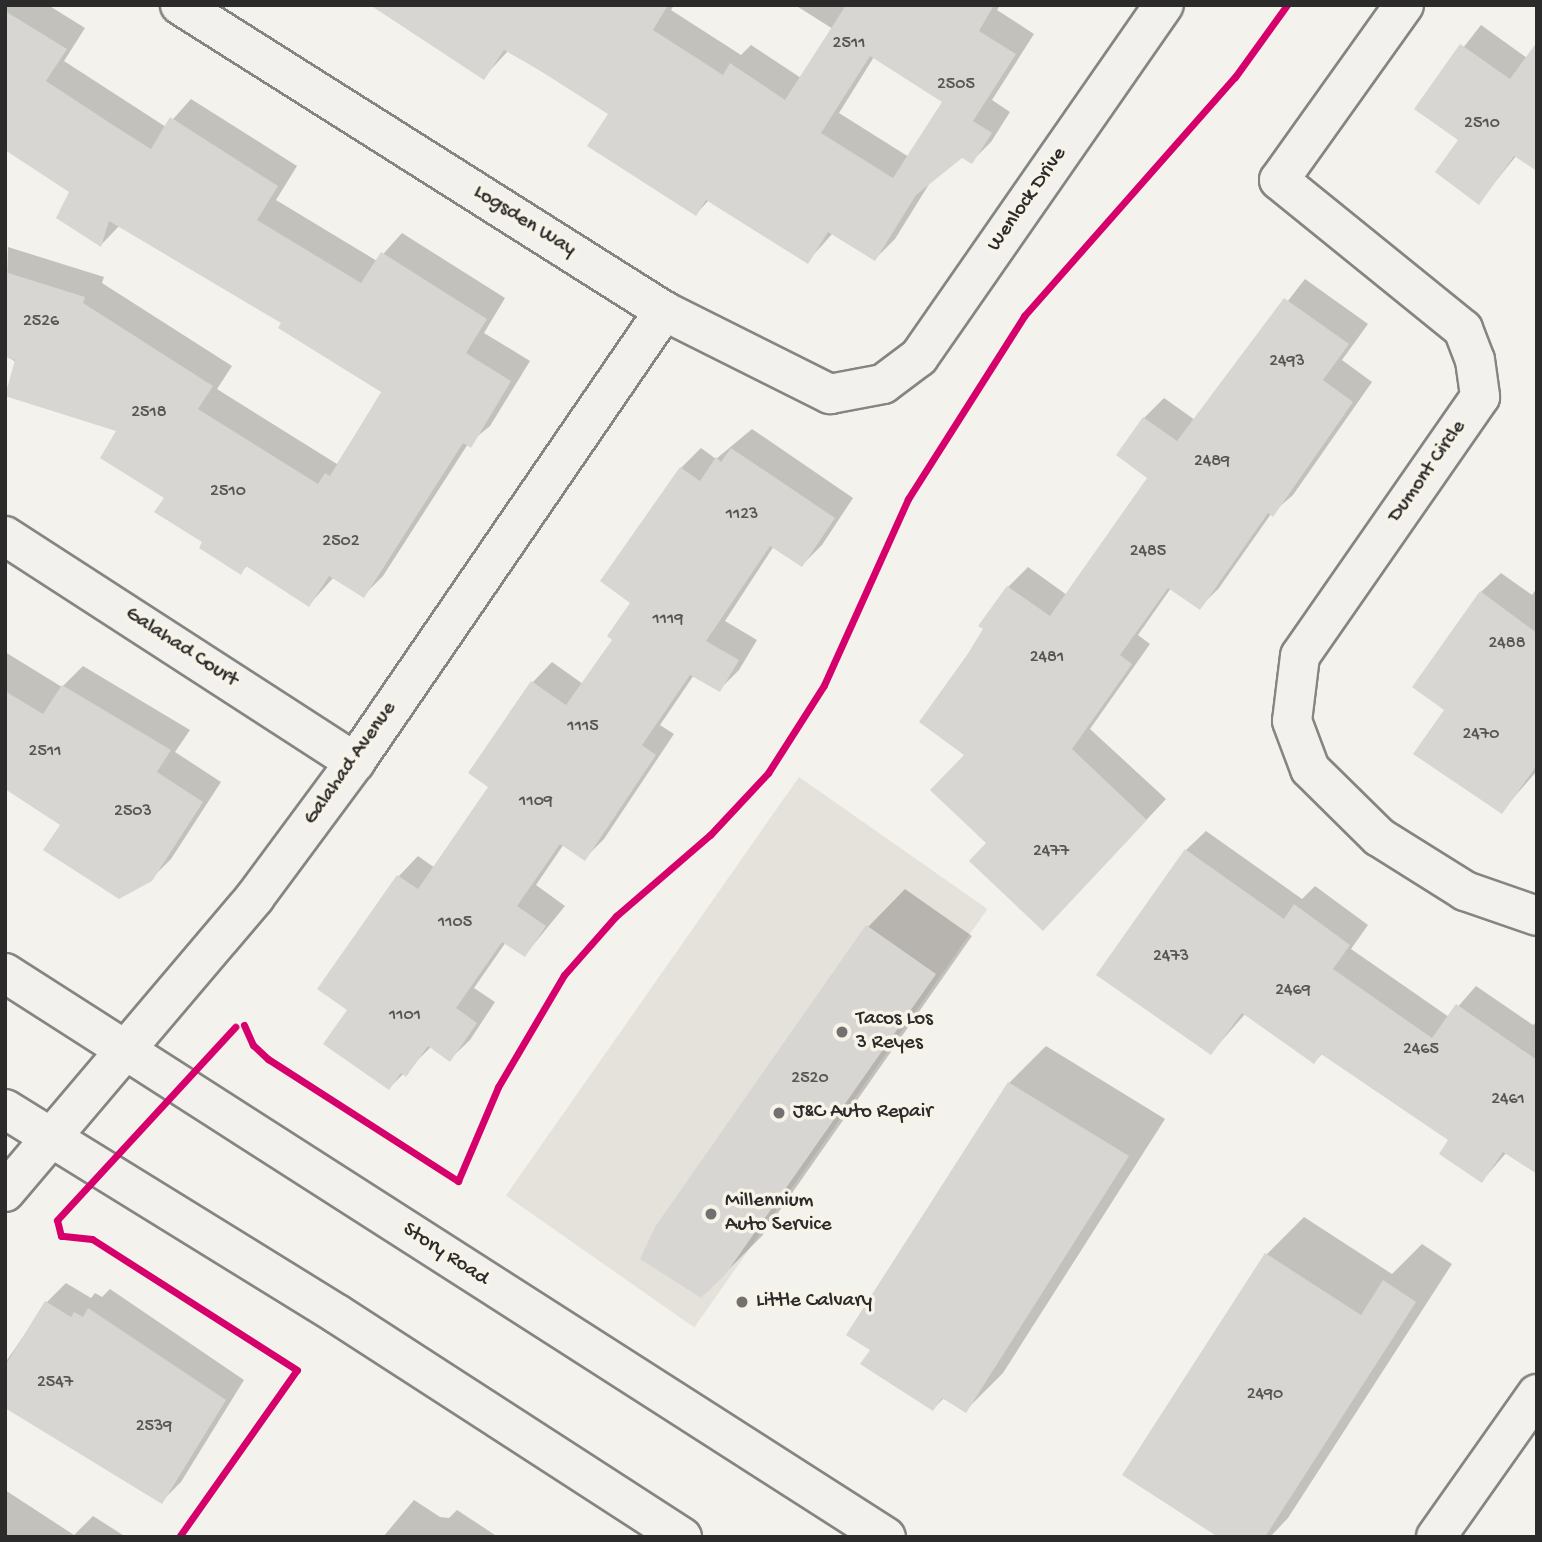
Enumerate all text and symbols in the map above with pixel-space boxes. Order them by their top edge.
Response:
house number: 2511 [833,33,865,55]
house number: 2505 [937,74,975,96]
house number: 2510 [1464,113,1500,135]
street label: Wenlock Drive [983,143,1073,257]
street label: Logsden Way [468,181,580,263]
house number: 2526 [23,311,59,333]
house number: 2493 [1269,351,1305,373]
house number: 2518 [131,402,167,424]
street label: Dumont Circle [1384,416,1472,528]
house number: 2489 [1194,451,1230,473]
house number: 2510 [210,481,246,503]
house number: 1123 [726,504,758,526]
house number: 2502 [322,531,360,553]
house number: 2485 [1130,541,1166,563]
street label: Galahad Court [120,602,242,694]
house number: 1119 [653,609,683,631]
house number: 2488 [1488,633,1526,655]
house number: 2481 [1030,647,1064,669]
street label: Galahad Avenue [299,698,403,830]
house number: 1115 [567,716,599,738]
house number: 2470 [1463,724,1499,746]
house number: 2511 [29,741,61,763]
house number: 1109 [519,791,553,813]
house number: 2503 [114,801,152,823]
house number: 2477 [1033,841,1069,863]
house number: 1105 [438,912,472,934]
house number: 2473 [1153,946,1189,968]
house number: 2469 [1275,980,1311,1002]
house number: 1101 [389,1005,421,1027]
place label: Tacos Los 3 Reyes [856,1007,933,1057]
marker: Tacos Los 3 Reyes [834,1024,850,1040]
house number: 2465 [1403,1039,1439,1061]
house number: 2520 [791,1068,829,1090]
house number: 2461 [1491,1089,1525,1111]
place label: J&C Auto Repair [793,1100,933,1126]
marker: J&C Auto Repair [771,1105,787,1121]
place label: Millennium Auto Service [725,1189,831,1239]
marker: Millennium Auto Service [703,1206,719,1222]
street label: Story Road [397,1218,493,1292]
place label: Little Calvary [756,1289,872,1315]
marker: Little Calvary [734,1294,750,1310]
house number: 2547 [37,1372,73,1394]
house number: 2490 [1247,1384,1283,1406]
house number: 2539 [136,1416,172,1438]

